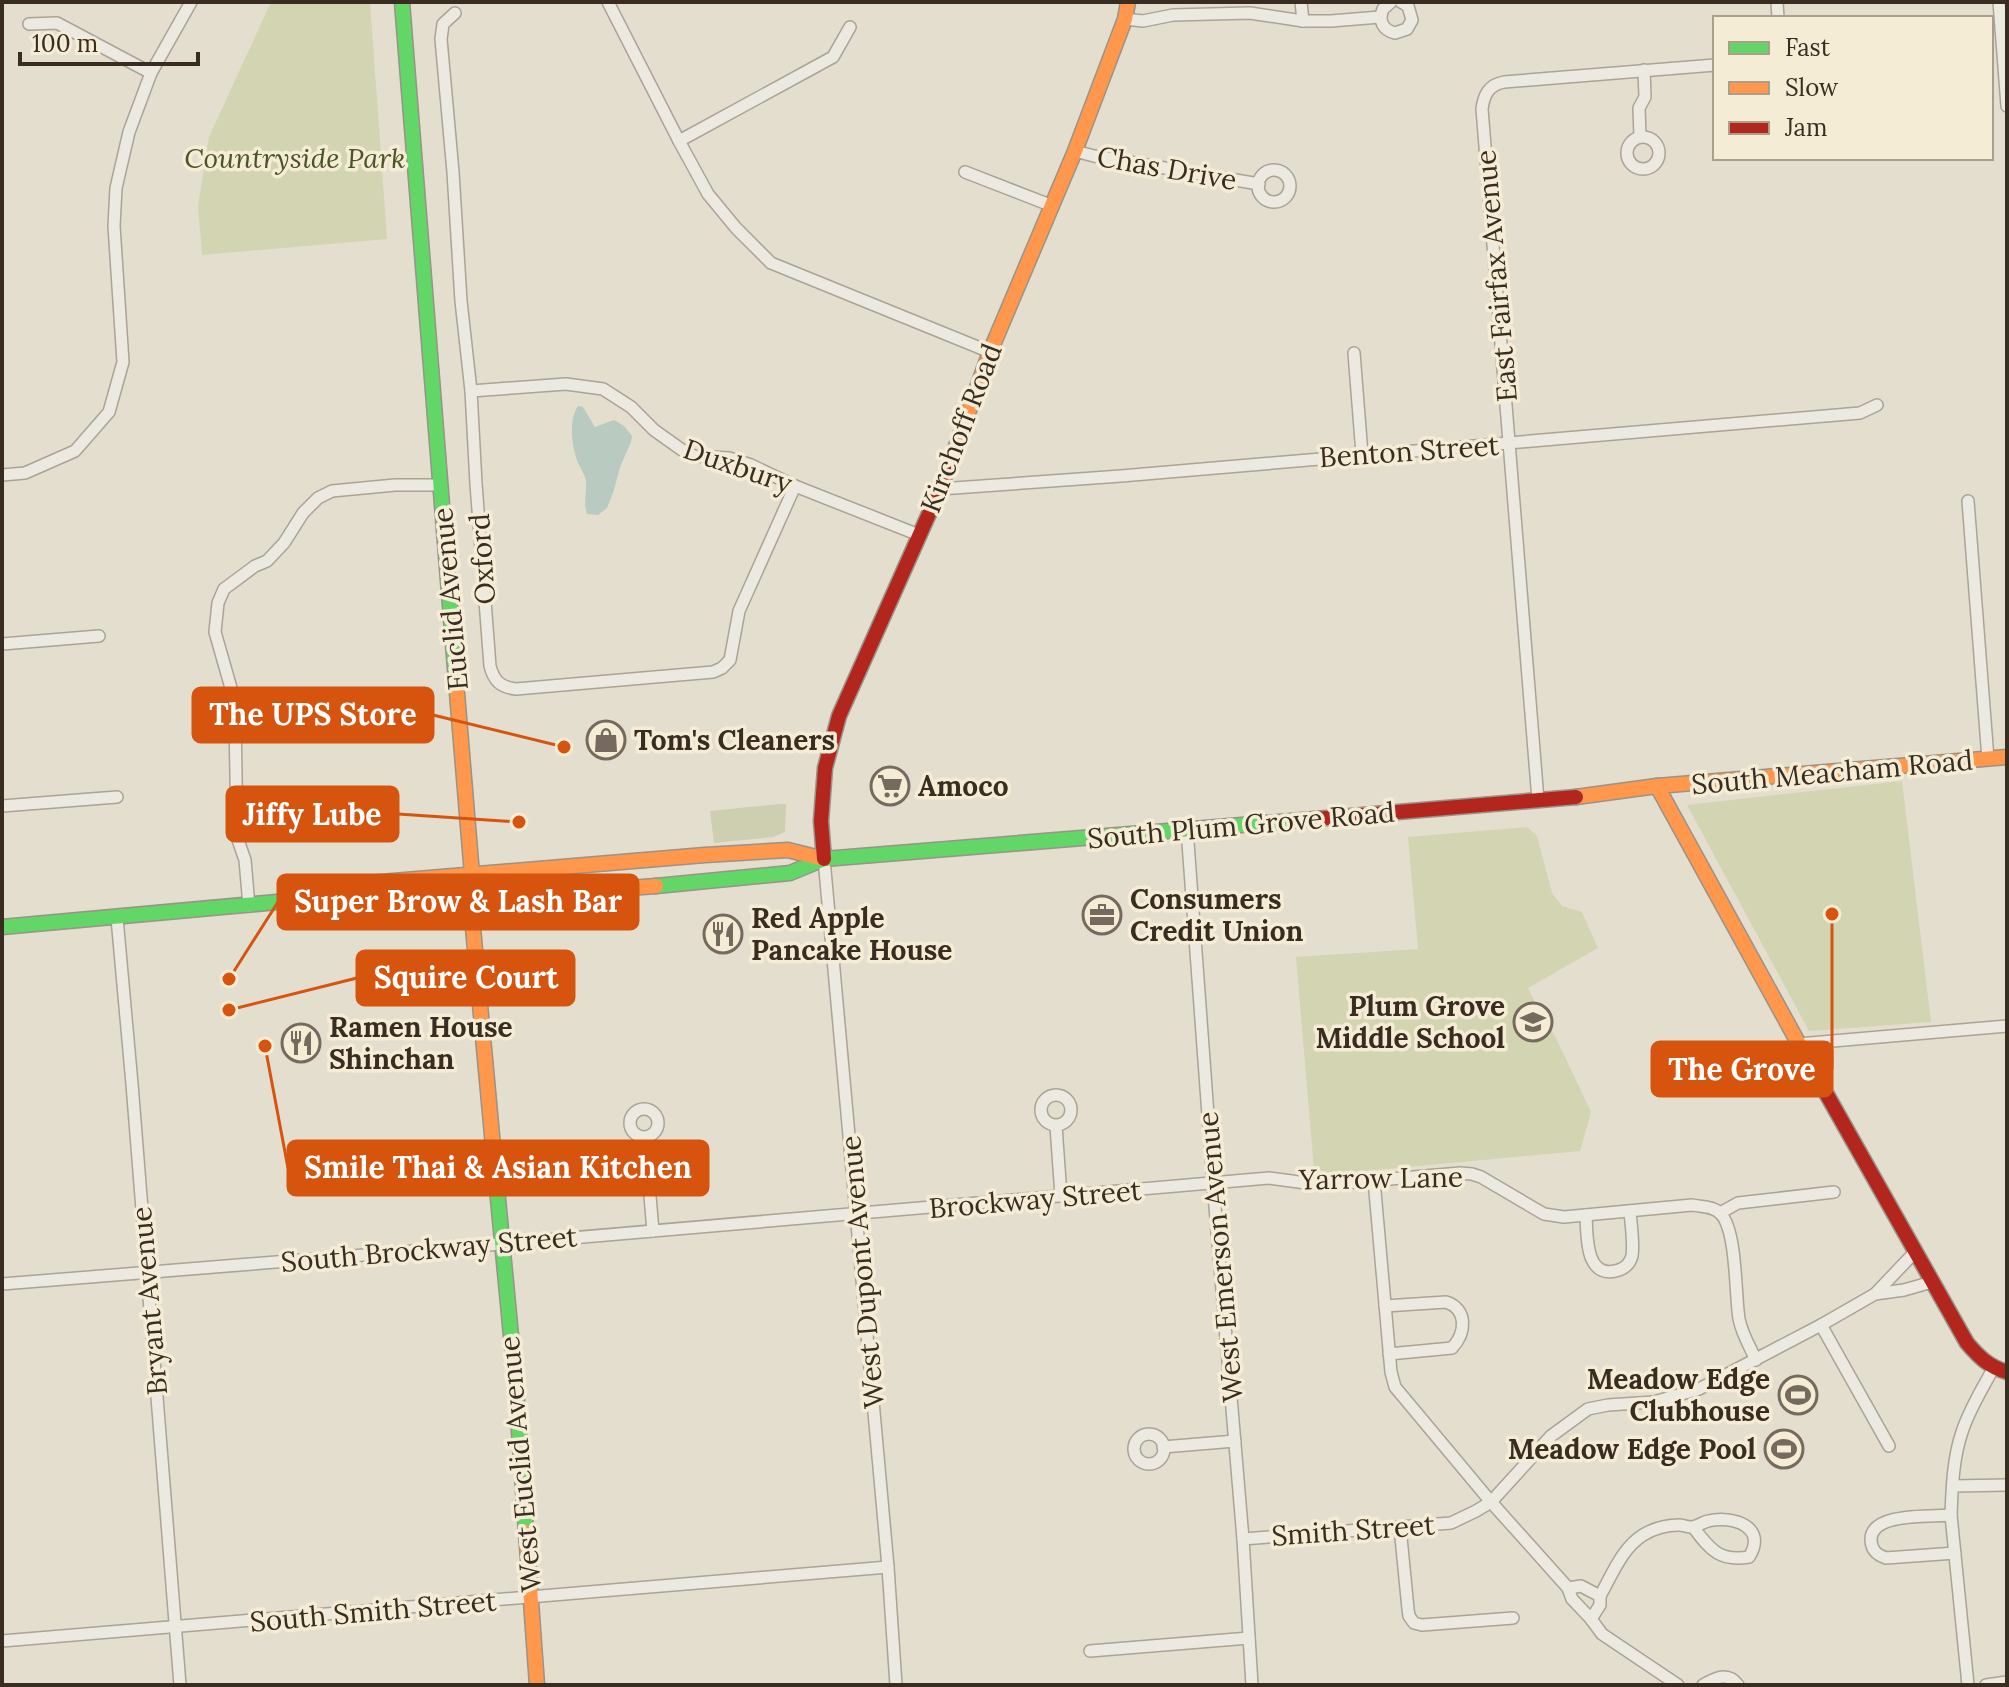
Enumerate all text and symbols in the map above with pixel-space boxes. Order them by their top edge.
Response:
scale bar [20,16,198,66]
legend [1713,16,1993,160]
text: 100 m [32,28,98,59]
text: Fast [1785,32,1831,63]
text: Slow [1785,72,1839,103]
text: Jam [1784,112,1827,143]
street label: Chas Drive [1094,138,1240,198]
park label: Countryside Park [184,140,406,176]
street label: East Fairfax Avenue [1467,148,1525,404]
street label: Kirchoff Road [912,338,1010,518]
street label: Benton Street [1318,427,1500,475]
street label: Duxbury [679,431,797,501]
street label: Euclid Avenue [424,506,476,692]
street label: Oxford [461,512,503,606]
callout: The UPS Store [193,688,433,742]
text: The UPS Store [209,695,417,733]
shop icon: Tom's Cleaners [585,719,627,761]
place label: Tom's Cleaners [634,722,835,758]
street label: South Meacham Road [1690,742,1974,802]
supermarket icon: Amoco [869,765,911,807]
place label: Amoco [918,768,1009,804]
callout: Jiffy Lube [227,787,398,841]
street label: South Plum Grove Road [1086,794,1396,856]
text: Jiffy Lube [243,795,382,834]
callout: Super Brow & Lash Bar [278,875,638,929]
place label: Consumers Credit Union [1130,881,1304,949]
text: Super Brow & Lash Bar [294,882,623,920]
office icon: Consumers Credit Union [1081,894,1123,936]
place label: Red Apple Pancake House [751,900,952,968]
restaurant icon: Red Apple Pancake House [702,913,744,955]
callout: Squire Court [357,951,574,1005]
text: Squire Court [374,958,559,996]
place label: Plum Grove Middle School [1315,988,1505,1056]
school or university icon: Plum Grove Middle School [1512,1001,1554,1043]
place label: Ramen House Shinchan [329,1009,513,1077]
restaurant icon: Ramen House Shinchan [280,1022,322,1064]
callout: The Grove [1652,1042,1832,1096]
text: The Grove [1668,1050,1816,1088]
street label: West Emerson Avenue [1189,1110,1251,1404]
street label: West Dupont Avenue [832,1134,892,1410]
callout: Smile Thai & Asian Kitchen [288,1141,708,1195]
text: Smile Thai & Asian Kitchen [304,1148,692,1186]
street label: Yarrow Lane [1298,1159,1463,1197]
street label: Brockway Street [927,1172,1143,1226]
street label: Bryant Avenue [123,1205,175,1397]
street label: South Brockway Street [279,1218,579,1280]
street label: West Euclid Avenue [491,1335,549,1593]
place label: Meadow Edge Clubhouse [1587,1361,1770,1429]
sports icon: Meadow Edge Clubhouse [1777,1374,1819,1416]
sports icon: Meadow Edge Pool [1763,1428,1805,1470]
place label: Meadow Edge Pool [1508,1431,1756,1467]
street label: Smith Street [1270,1506,1436,1554]
street label: South Smith Street [248,1582,498,1640]

